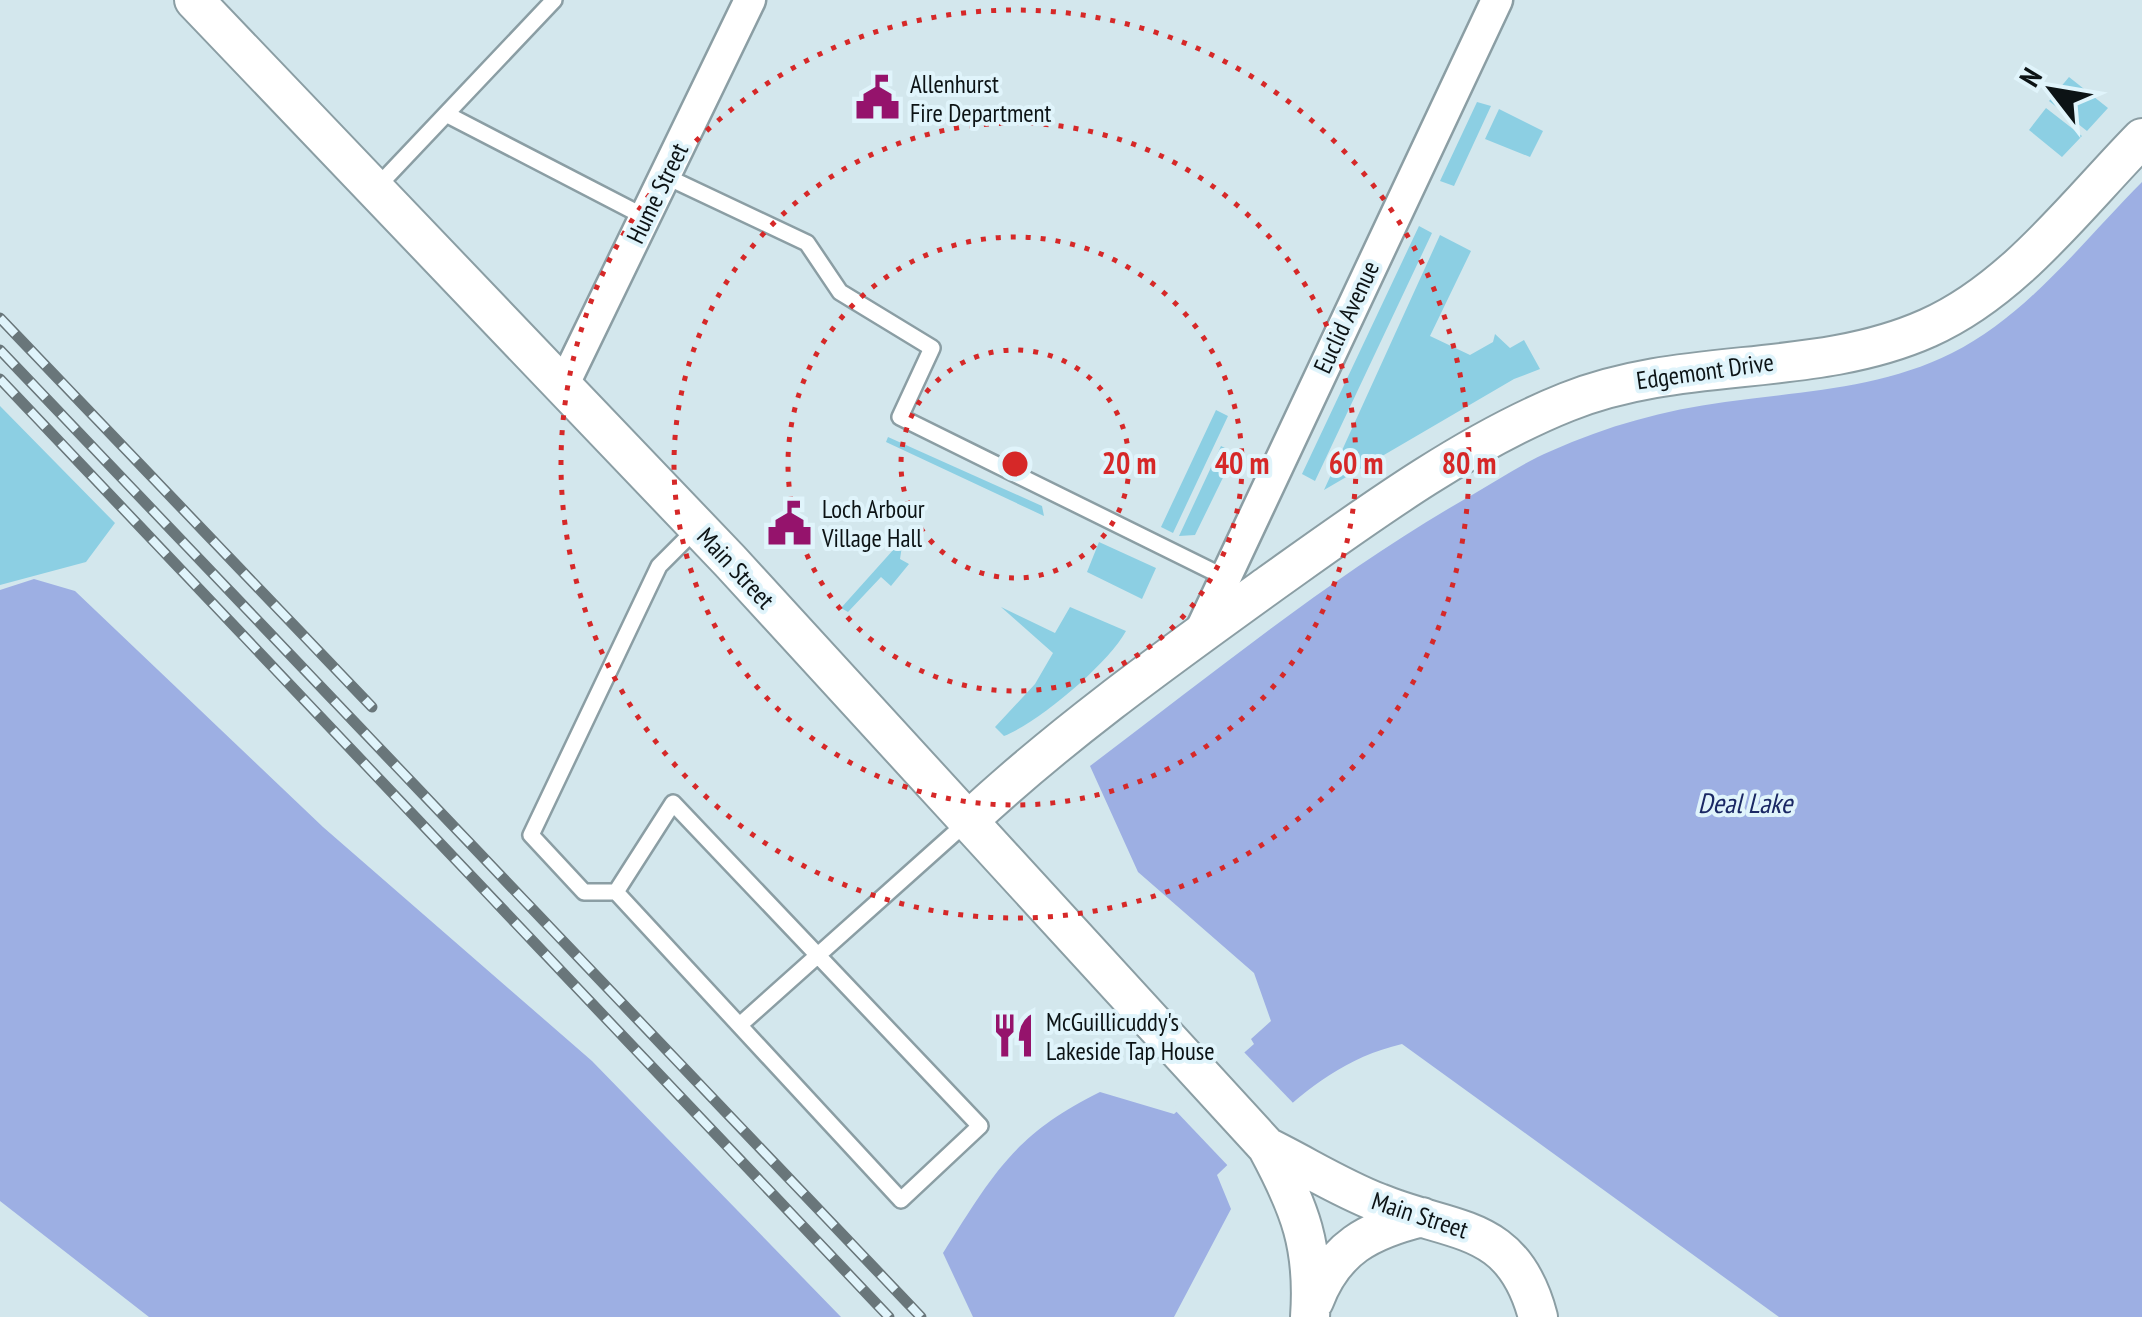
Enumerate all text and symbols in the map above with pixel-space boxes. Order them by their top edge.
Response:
north arrow [2002,40,2102,140]
text: N [2010,61,2050,93]
place label: Allenhurst Fire Department [910,68,1051,129]
public building icon: Allenhurst Fire Department [853,74,901,122]
street label: Hume Street [619,137,695,249]
street label: Euclid Avenue [1306,256,1386,378]
street label: Edgemont Drive [1634,346,1776,396]
text: 20 m [1102,443,1156,482]
text: 40 m [1215,443,1269,482]
text: 60 m [1329,443,1383,482]
text: 80 m [1442,443,1496,482]
centre of rings [997,446,1033,482]
place label: Loch Arbour Village Hall [821,493,925,554]
public building icon: Loch Arbour Village Hall [765,499,813,547]
street label: Main Street [690,521,782,615]
water label: Deal Lake [1698,784,1795,821]
place label: McGuillicuddy's Lakeside Tap House [1046,1006,1215,1067]
restaurant icon: McGuillicuddy's Lakeside Tap House [989,1012,1037,1060]
street label: Main Street [1368,1184,1472,1246]

